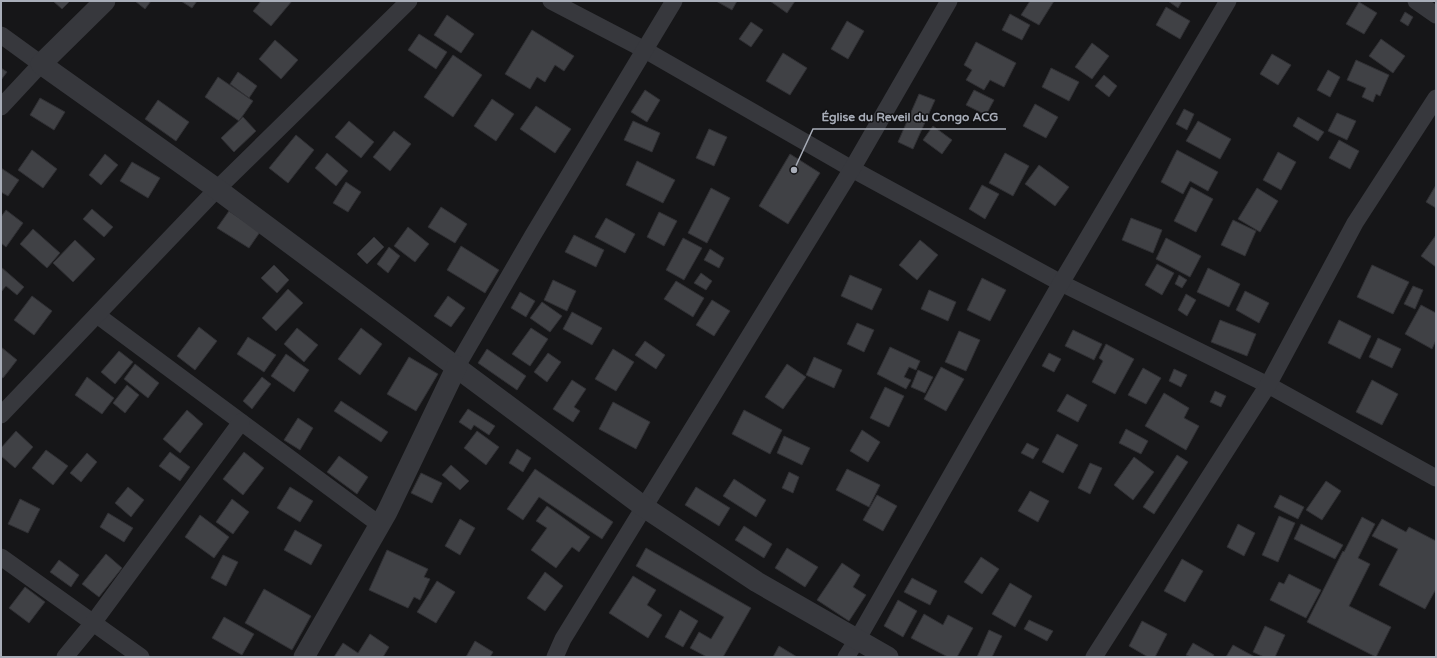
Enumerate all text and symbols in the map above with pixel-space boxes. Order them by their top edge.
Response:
callout: Église du Reveil du Congo ACG [813,105,1006,129]
text: Église du Reveil du Congo ACG [822,110,998,125]

